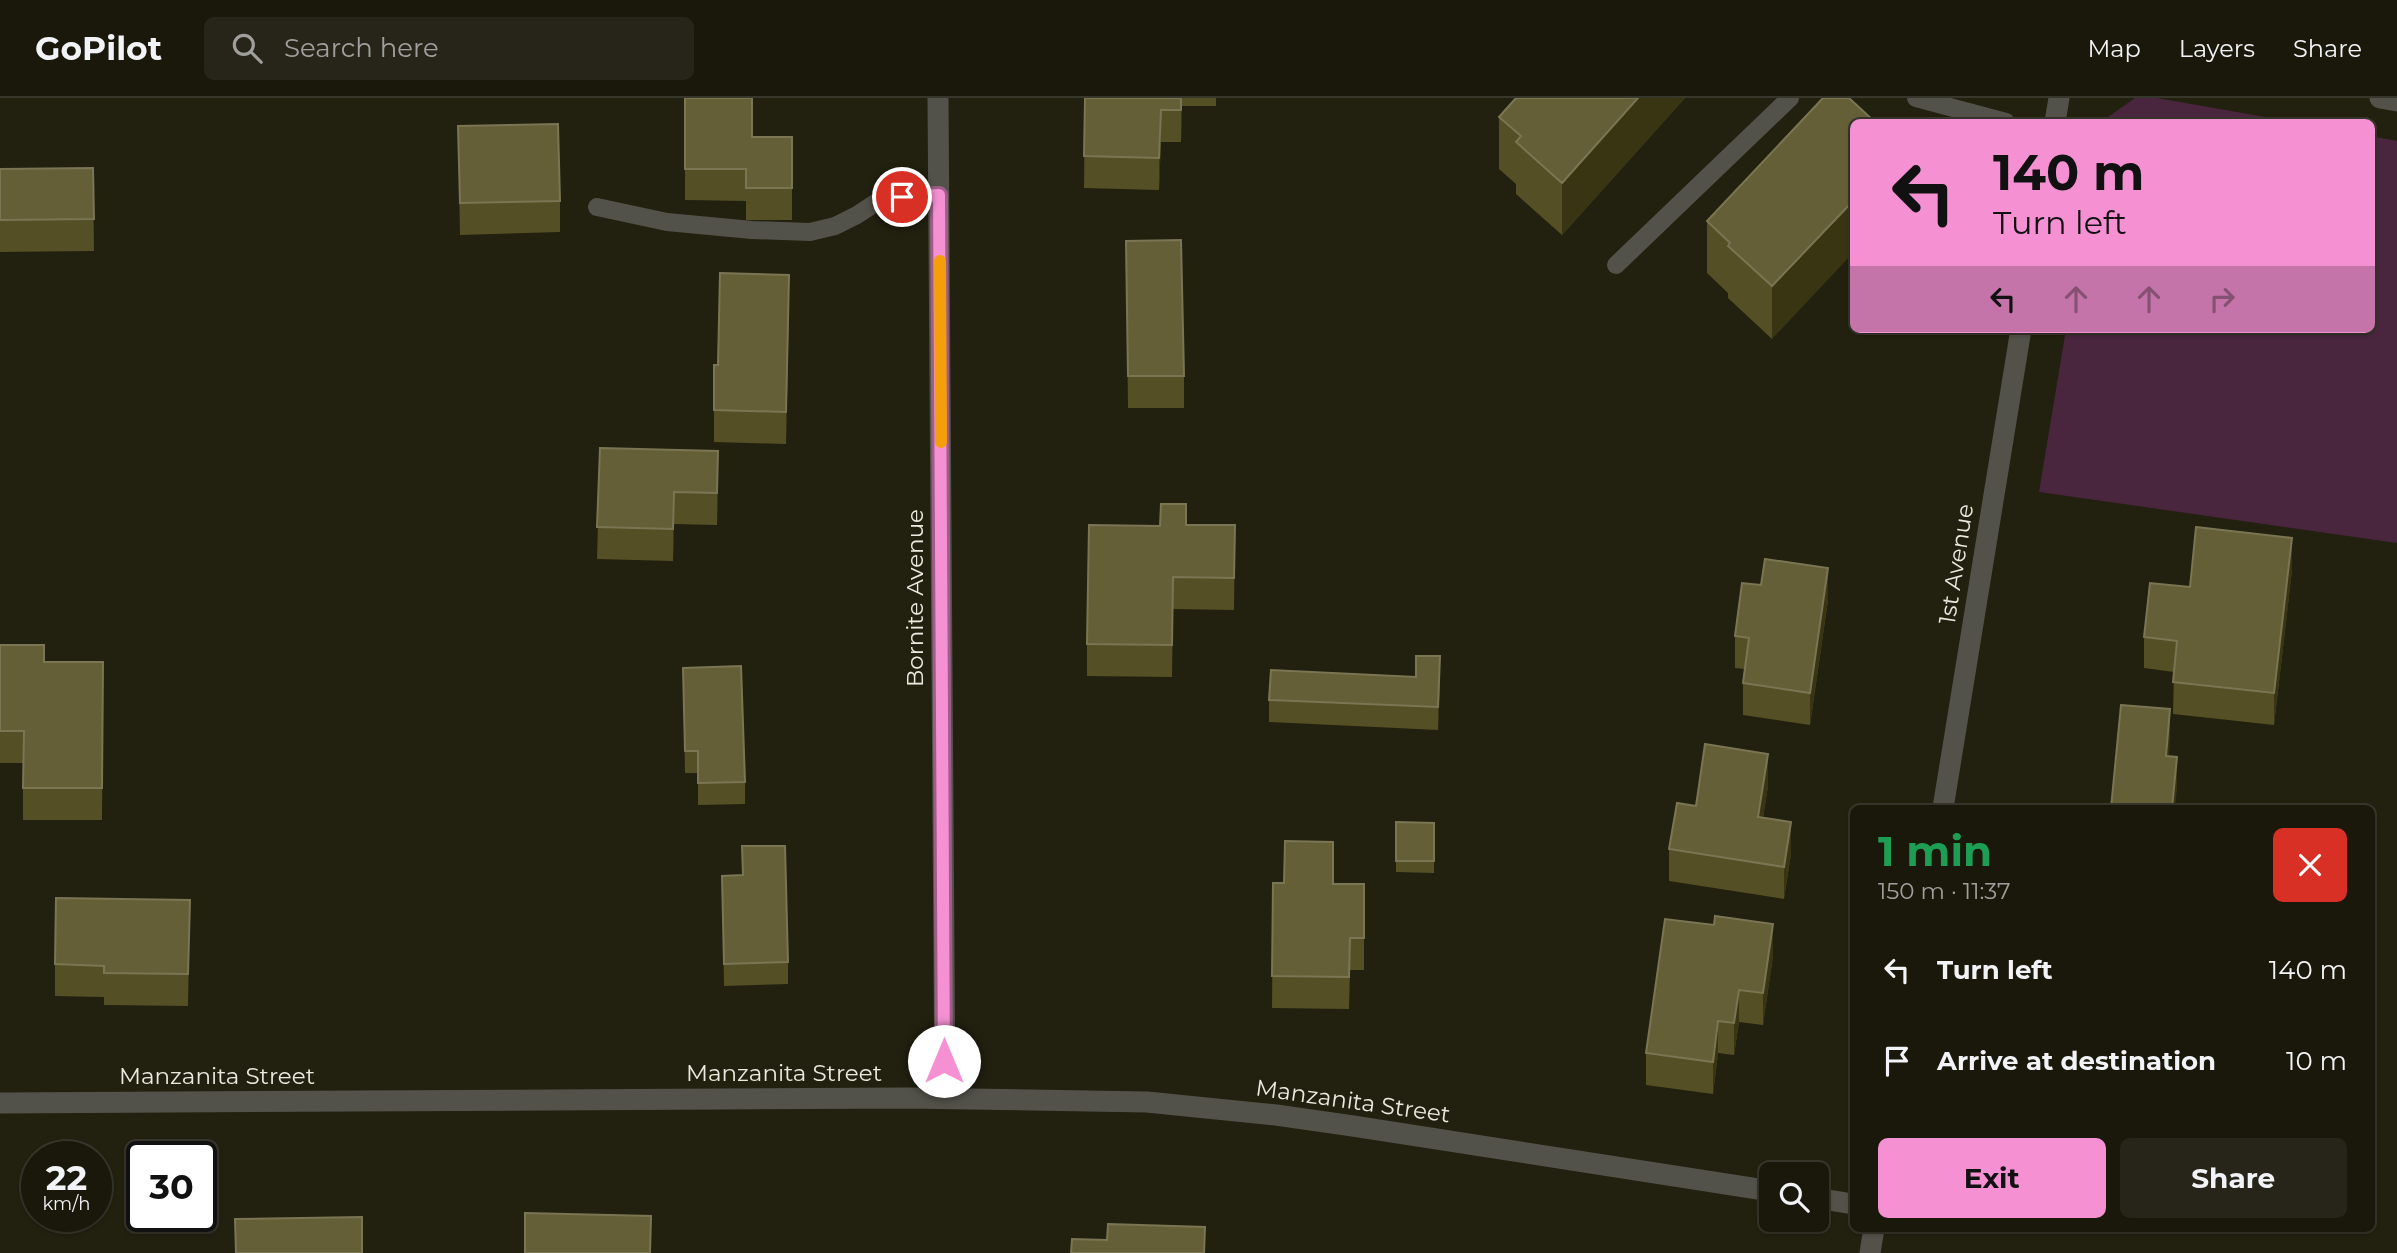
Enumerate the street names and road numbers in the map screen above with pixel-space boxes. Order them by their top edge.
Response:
street label: 1st Avenue [1933,502,1979,626]
street label: Bornite Avenue [901,509,929,687]
street label: Manzanita Street [686,1059,882,1087]
street label: Manzanita Street [119,1062,315,1090]
street label: Manzanita Street [1254,1074,1452,1128]

